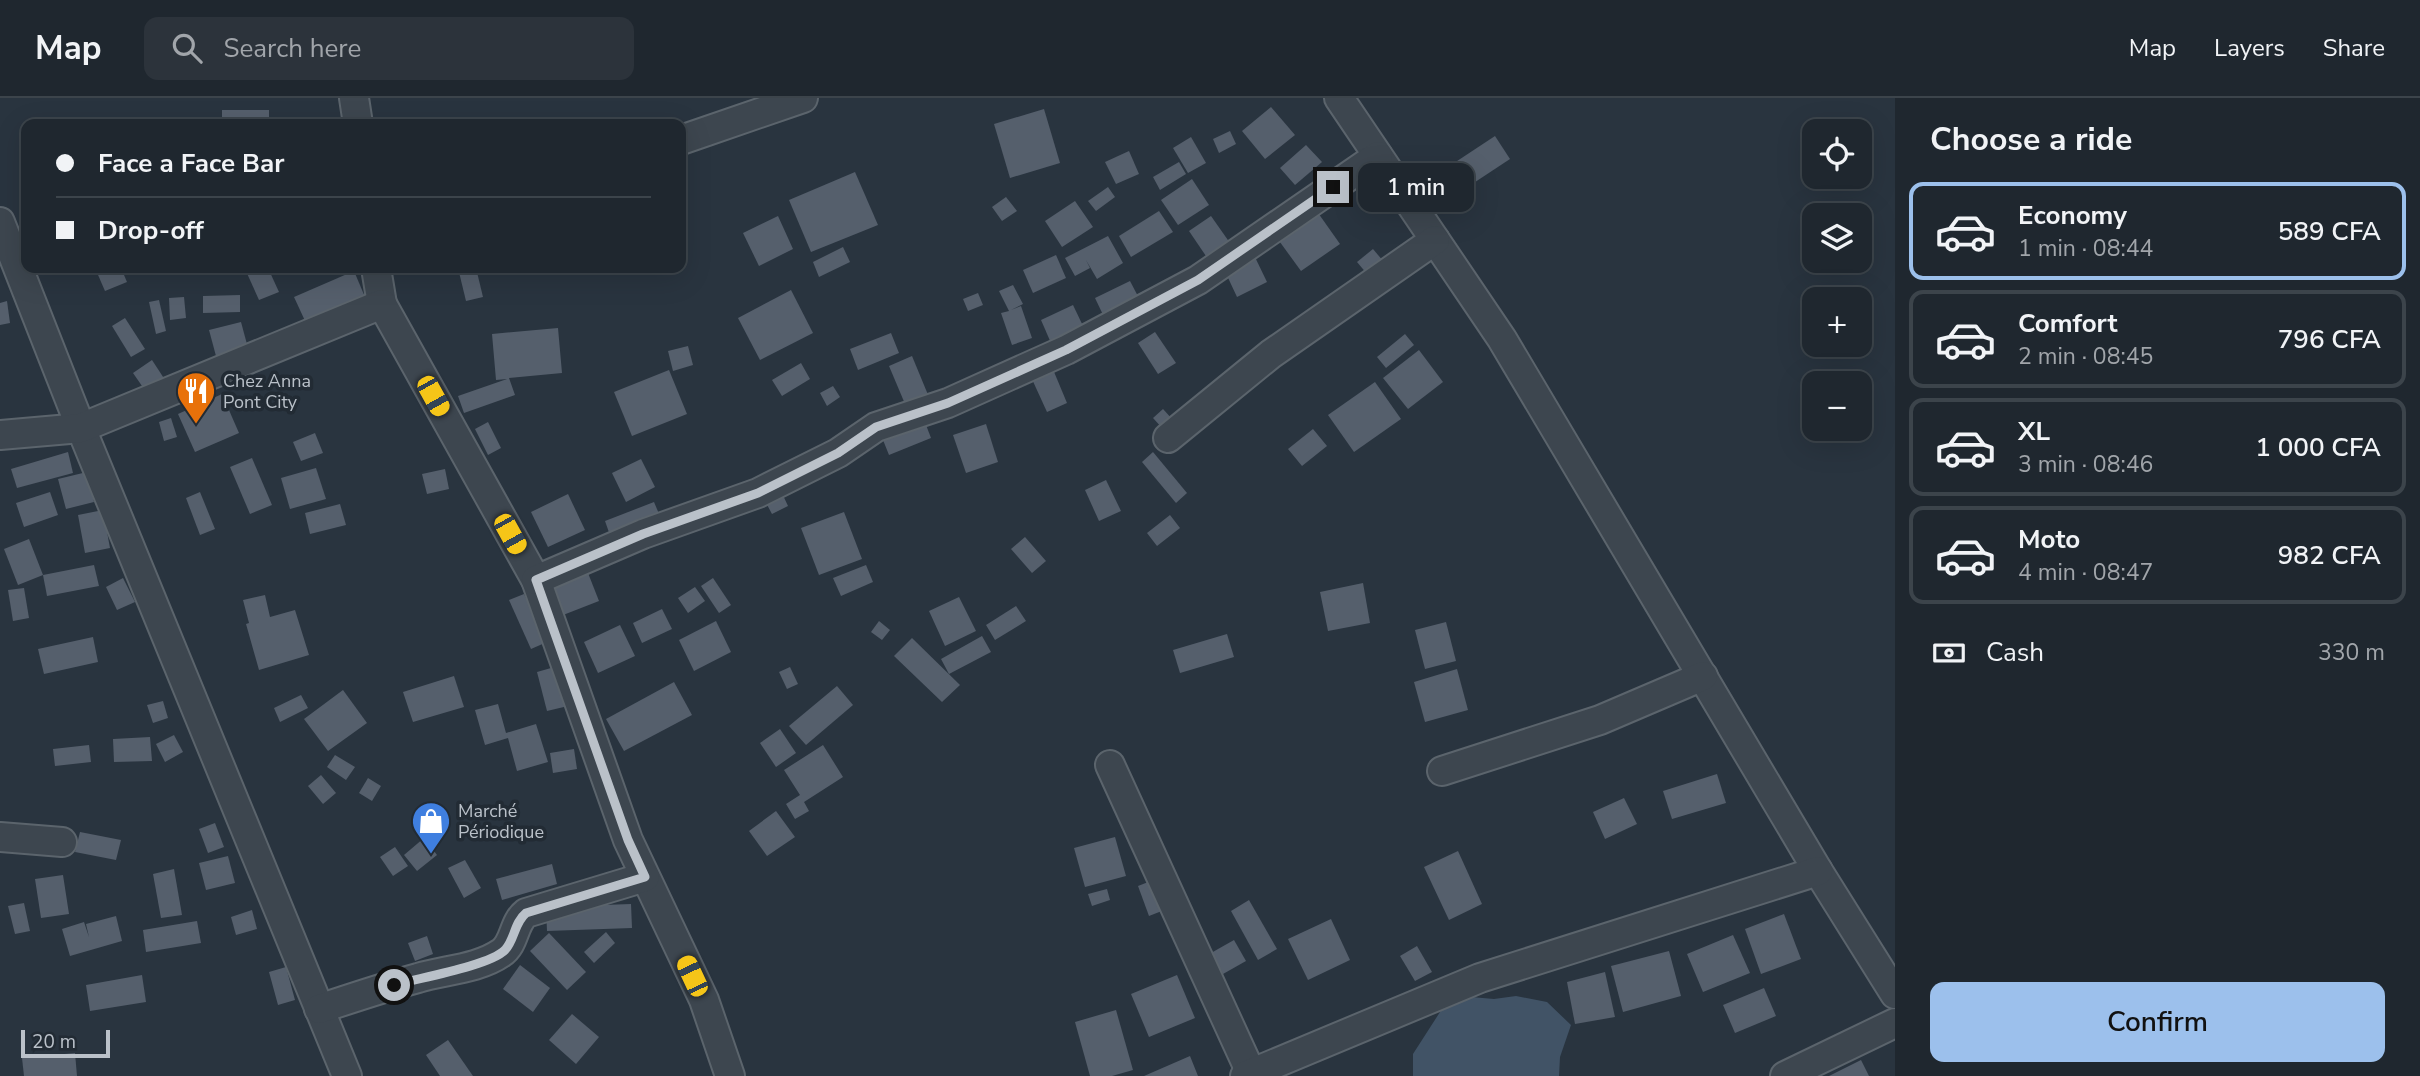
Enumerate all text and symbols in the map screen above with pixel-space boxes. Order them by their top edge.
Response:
search box [144,17,634,80]
text: Map [35,26,102,71]
icon: search [168,29,206,67]
text: Search here [224,31,361,66]
text: Map [2129,32,2176,64]
text: Layers [2214,32,2285,64]
text: Share [2323,32,2385,64]
text: Choose a ride [1930,118,2132,161]
map controls [1802,119,1872,441]
button: locate [1802,119,1872,189]
text: Face a Face Bar [98,146,284,181]
callout: 1 min [1358,162,1473,212]
route end [1317,171,1349,203]
text: 1 min [1387,172,1445,203]
text: Economy [2018,198,2127,233]
icon: car [1934,200,1997,263]
button: layers [1802,203,1872,273]
text: Drop-off [98,213,204,248]
text: 589 CFA [2278,214,2381,249]
text: 1 min · 08:44 [2018,233,2153,264]
button: + [1802,287,1872,357]
text: Comfort [2018,306,2118,341]
icon: car [1934,308,1997,371]
text: 796 CFA [2278,322,2381,357]
text: 2 min · 08:45 [2018,341,2153,372]
place label: Chez Anna Pont City [223,369,311,414]
restaurant icon: Chez Anna Pont City [175,370,217,425]
button: − [1802,371,1872,441]
car [414,373,453,419]
text: XL [2018,414,2050,449]
icon: car [1934,416,1997,479]
text: 1 000 CFA [2255,430,2381,465]
text: 3 min · 08:46 [2018,449,2153,480]
car [491,511,530,557]
text: Moto [2018,522,2080,557]
icon: car [1934,524,1997,587]
text: 982 CFA [2278,538,2381,573]
text: 4 min · 08:47 [2018,557,2153,588]
icon: cash [1930,634,1968,672]
text: Cash [1986,635,2044,670]
text: 330 m [2318,637,2385,668]
place label: Marché Périodique [458,799,544,844]
shop icon: Marché Périodique [410,800,452,855]
car [674,953,711,999]
route start [378,969,410,1001]
button: Confirm [1930,982,2385,1062]
scale bar [21,1027,110,1059]
text: 20 m [32,1029,76,1055]

